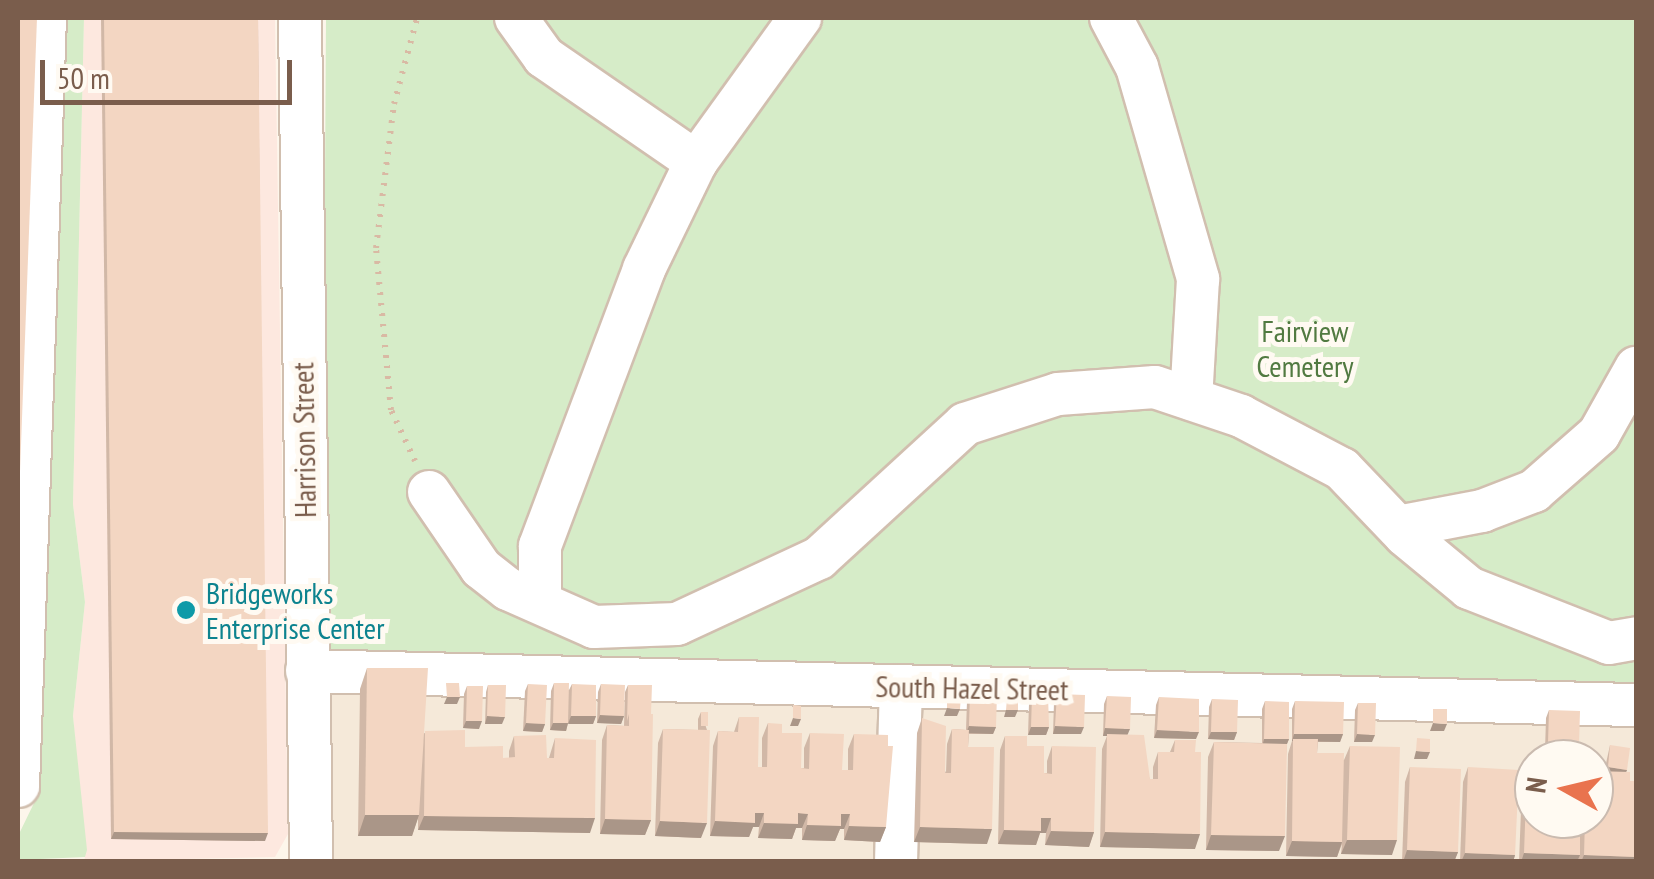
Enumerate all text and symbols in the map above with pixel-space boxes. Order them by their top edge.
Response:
scale bar [45,40,298,102]
text: 50 m [57,58,110,97]
park label: Fairview Cemetery [1256,313,1354,384]
street label: Harrison Street [285,362,323,518]
place label: Bridgeworks Enterprise Center [206,575,384,646]
marker: Bridgeworks Enterprise Center [175,599,197,621]
street label: South Hazel Street [875,668,1069,708]
north arrow [1514,739,1614,839]
text: N [1516,775,1555,795]

